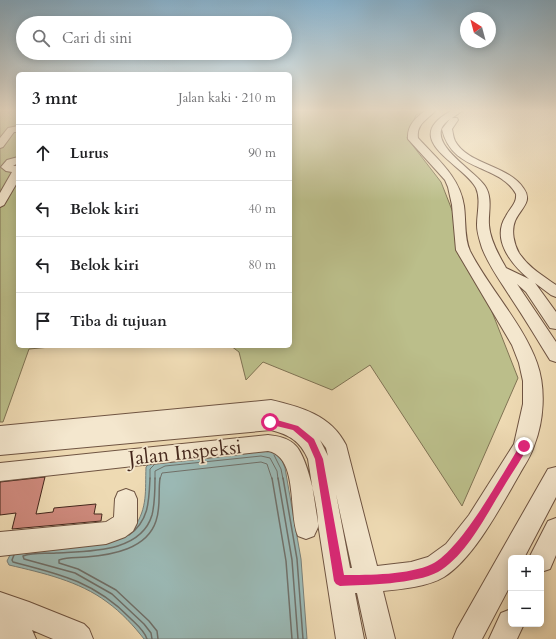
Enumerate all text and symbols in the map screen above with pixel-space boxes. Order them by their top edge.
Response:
north arrow [460,12,496,48]
search box [16,16,292,60]
icon: search [30,27,52,49]
text: Cari di sini [62,28,132,48]
text: 3 mnt [32,87,77,110]
text: Jalan kaki · 210 m [178,89,276,107]
icon: ahead [32,142,54,164]
text: Lurus [70,143,109,163]
text: 90 m [248,144,276,162]
icon: left [32,198,54,220]
text: Belok kiri [70,199,139,219]
text: 40 m [248,200,276,218]
icon: left [32,254,54,276]
text: Belok kiri [70,255,139,275]
text: 80 m [248,256,276,274]
icon: arrive [32,310,54,332]
text: Tiba di tujuan [70,311,167,331]
route start [261,413,279,431]
street label: Jalan Inspeksi [124,433,243,472]
route end [515,437,533,455]
map controls [508,555,544,627]
button: + [508,555,544,591]
button: − [508,591,544,627]

